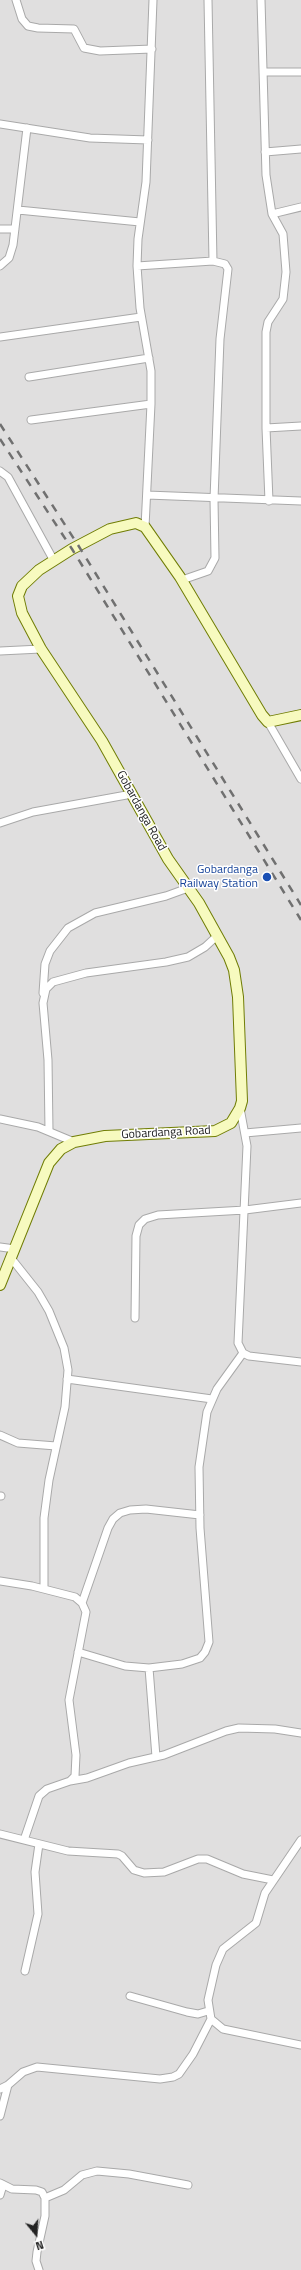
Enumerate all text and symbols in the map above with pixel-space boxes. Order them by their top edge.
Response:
street label: Gobardanga Road [113,768,169,854]
place label: Gobardanga Railway Station [179,863,258,891]
marker: Gobardanga Railway Station [261,871,273,883]
street label: Gobardanga Road [121,1123,211,1143]
north arrow [16,2214,56,2254]
text: N [34,2237,46,2254]

